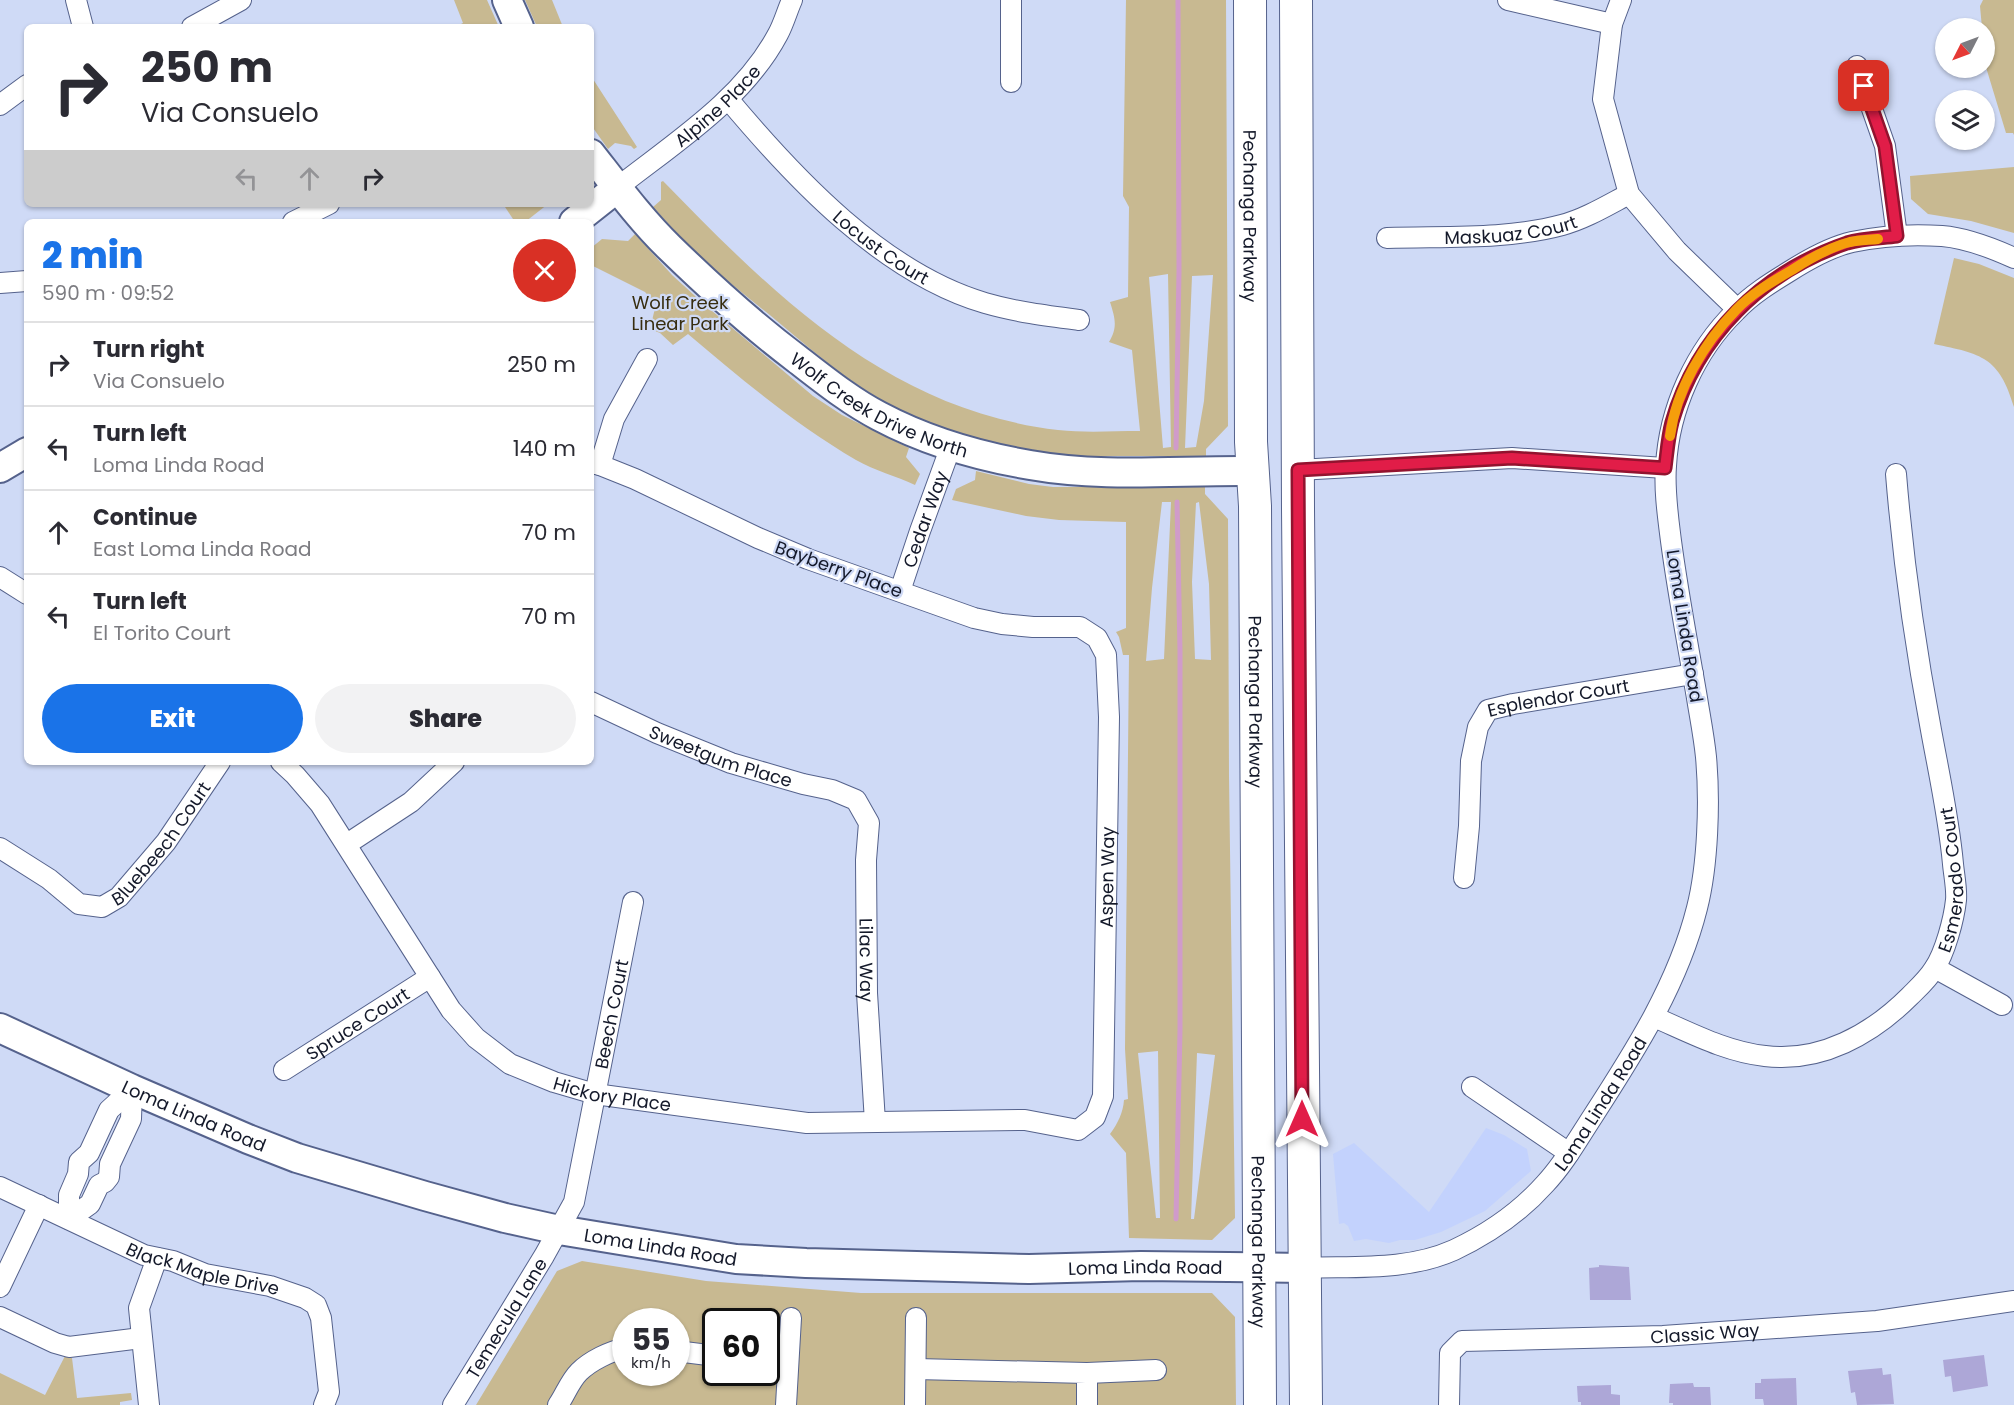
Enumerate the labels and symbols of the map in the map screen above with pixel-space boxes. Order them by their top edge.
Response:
north arrow [1935,18,1995,78]
street label: Alpine Place [669,59,766,152]
pin [1838,60,1889,111]
street label: Pechanga Parkway [1238,130,1263,302]
street label: Locust Court [828,204,934,290]
street label: Maskuaz Court [1444,209,1580,250]
park label: Wolf Creek Linear Park [631,290,729,336]
street label: Wolf Creek Drive North [785,346,971,463]
street label: Cedar Way [896,467,953,571]
street label: Bayberry Place [772,534,906,604]
street label: Loma Linda Road [1661,548,1709,704]
street label: Pechanga Parkway [1243,615,1269,788]
street label: Esplendor Court [1485,672,1631,722]
street label: Sweetgum Place [645,719,795,793]
street label: Bluebeech Court [107,776,216,911]
street label: Esmerado Court [1931,805,1969,956]
street label: Aspen Way [1093,826,1120,928]
street label: Lilac Way [854,918,880,1003]
street label: Beech Court [588,957,634,1071]
street label: Spruce Court [301,981,414,1066]
street label: Loma Linda Road [1548,1032,1652,1176]
street label: Hickory Place [550,1070,673,1117]
street label: Loma Linda Road [118,1074,270,1157]
position arrow [1270,1087,1334,1151]
street label: Pechanga Parkway [1246,1155,1272,1328]
street label: Loma Linda Road [582,1222,739,1271]
street label: Black Maple Drive [122,1236,283,1301]
street label: Temecula Lane [460,1253,553,1383]
street label: Loma Linda Road [1068,1253,1223,1280]
speed limit sign: 60 [702,1308,780,1386]
street label: Classic Way [1650,1317,1760,1349]

